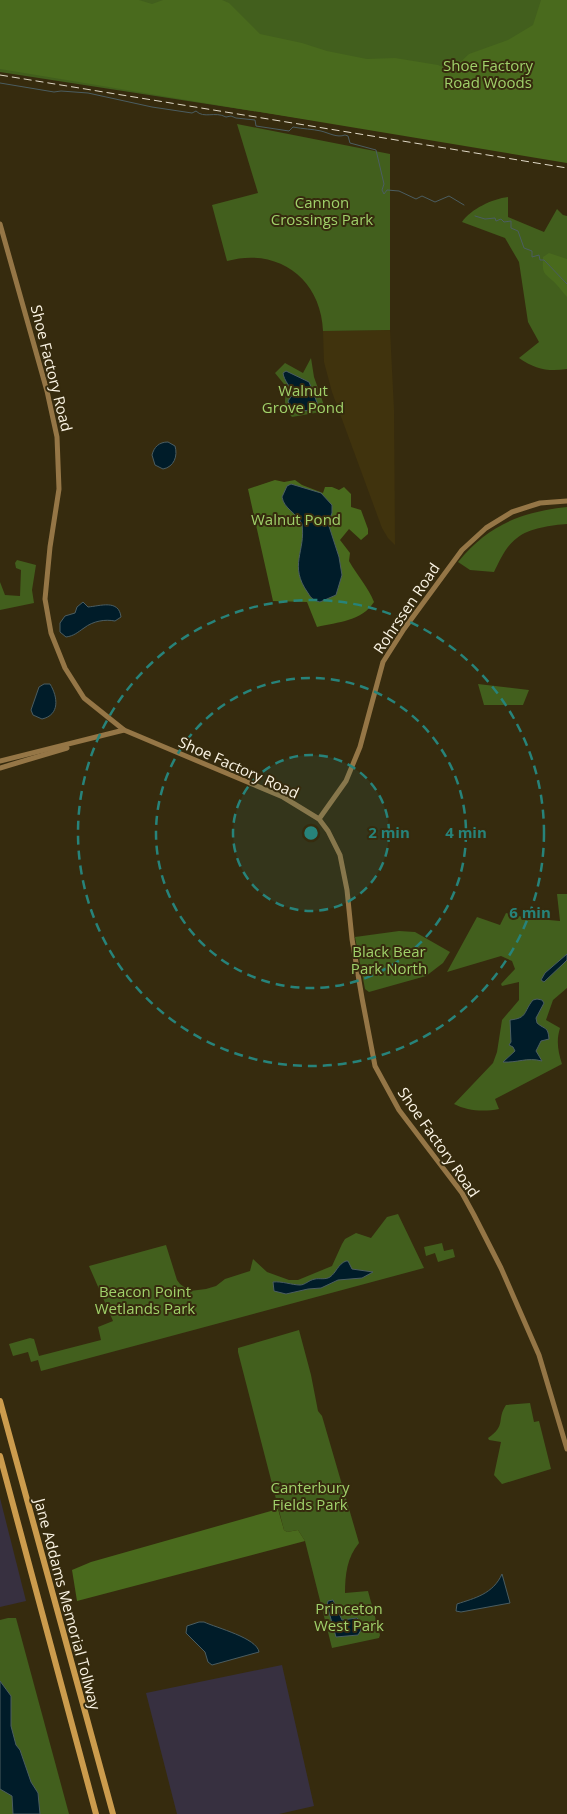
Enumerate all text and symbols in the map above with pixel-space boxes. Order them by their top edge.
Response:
park label: Shoe Factory Road Woods [443,55,534,92]
park label: Cannon Crossings Park [271,192,373,229]
street label: Shoe Factory Road [27,303,77,433]
park label: Walnut Grove Pond [262,380,344,417]
park label: Walnut Pond [251,509,341,529]
street label: Rohrssen Road [368,559,444,657]
street label: Shoe Factory Road [176,731,302,803]
text: 2 min [368,822,410,842]
text: 4 min [445,822,487,842]
centre of rings [302,824,320,842]
text: 6 min [509,902,551,922]
park label: Black Bear Park North [351,941,427,978]
street label: Shoe Factory Road [394,1083,484,1201]
park label: Beacon Point Wetlands Park [95,1281,195,1318]
park label: Canterbury Fields Park [271,1477,350,1514]
street label: Jane Addams Memorial Tollway [30,1494,106,1712]
park label: Princeton West Park [314,1598,384,1635]

